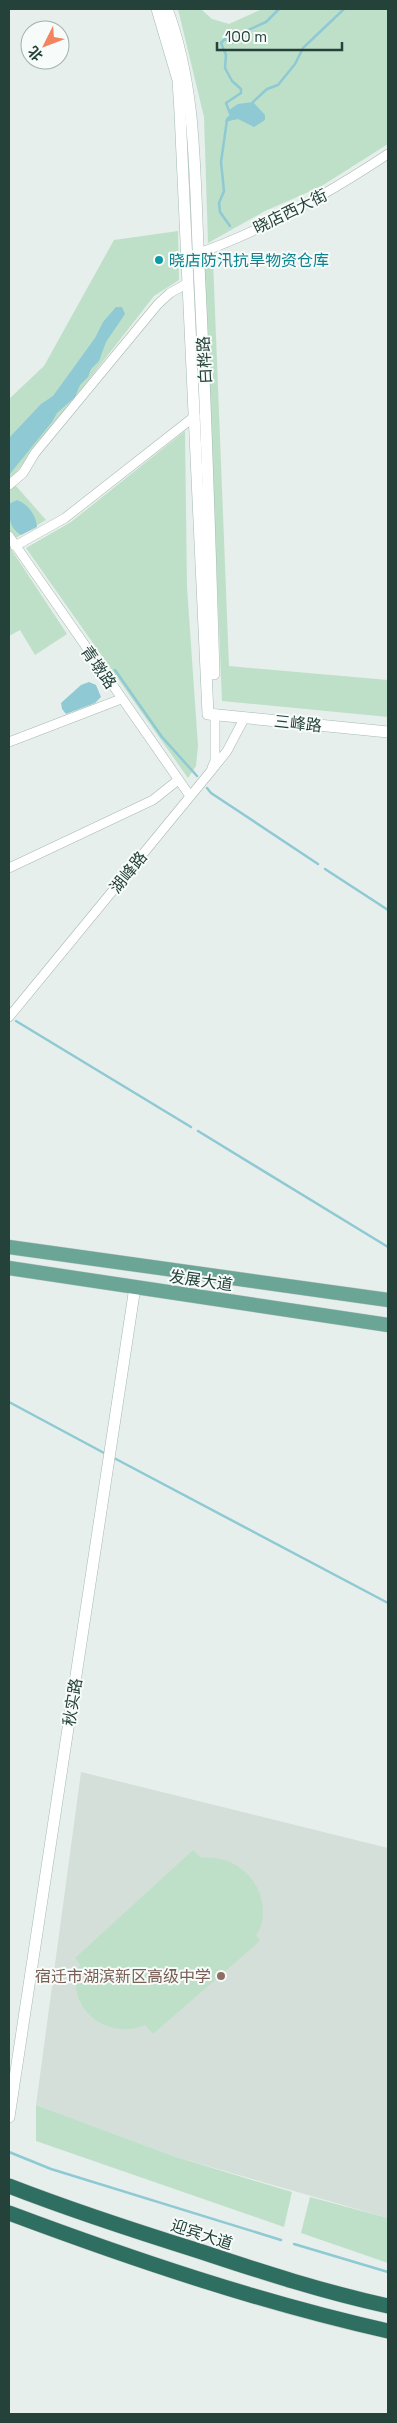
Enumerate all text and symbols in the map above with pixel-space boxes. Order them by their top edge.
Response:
north arrow [20,20,70,70]
scale bar [217,20,342,52]
text: 100 m [225,27,267,46]
text: 北 [24,42,47,65]
street label: 晓店西大街 [250,184,331,238]
place label: 晓店防汛抗旱物资仓库 [169,250,329,271]
marker: 晓店防汛抗旱物资仓库 [153,254,165,266]
street label: 白桦路 [193,335,216,384]
street label: 青墩路 [76,642,121,693]
street label: 三峰路 [273,711,323,736]
street label: 湖峰路 [105,847,152,898]
street label: 发展大道 [168,1266,234,1295]
street label: 秋实路 [58,1677,87,1727]
place label: 宿迁市湖滨新区高级中学 [35,1966,211,1987]
marker: 宿迁市湖滨新区高级中学 [215,1970,227,1982]
street label: 迎宾大道 [168,2215,236,2254]

